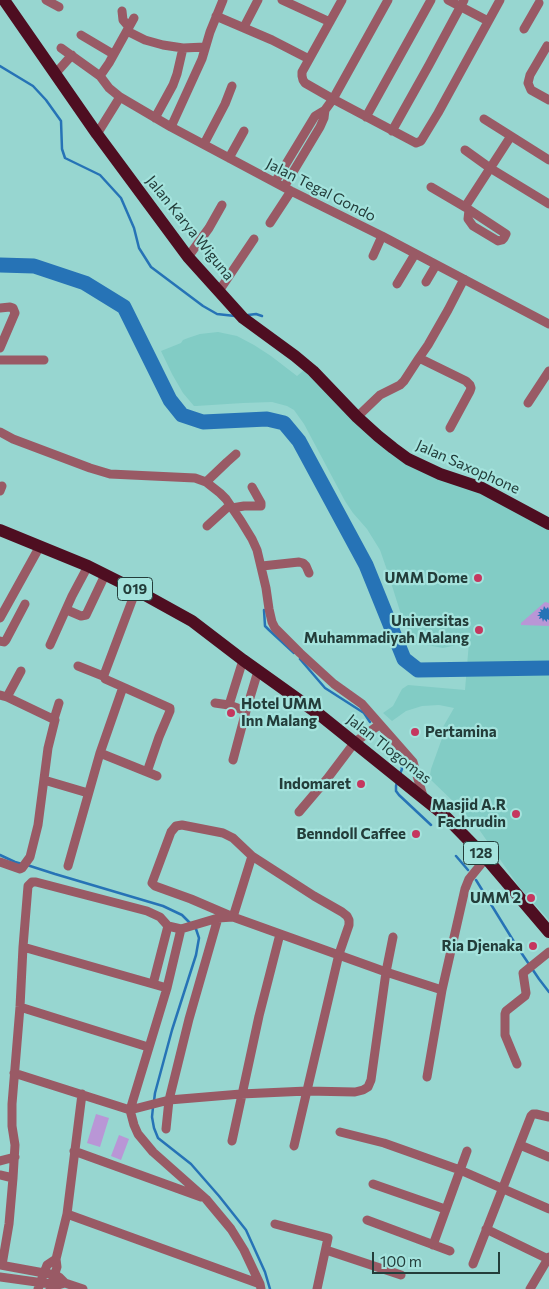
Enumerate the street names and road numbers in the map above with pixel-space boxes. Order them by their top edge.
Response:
street label: Jalan Tegal Gondo [263,155,379,225]
street label: Jalan Karya Wiguna [142,172,238,284]
street label: Jalan Saxophone [413,436,523,498]
road number: 019 [118,578,152,600]
street label: Jalan Tlogomas [343,710,435,788]
road number: 128 [464,841,498,864]

